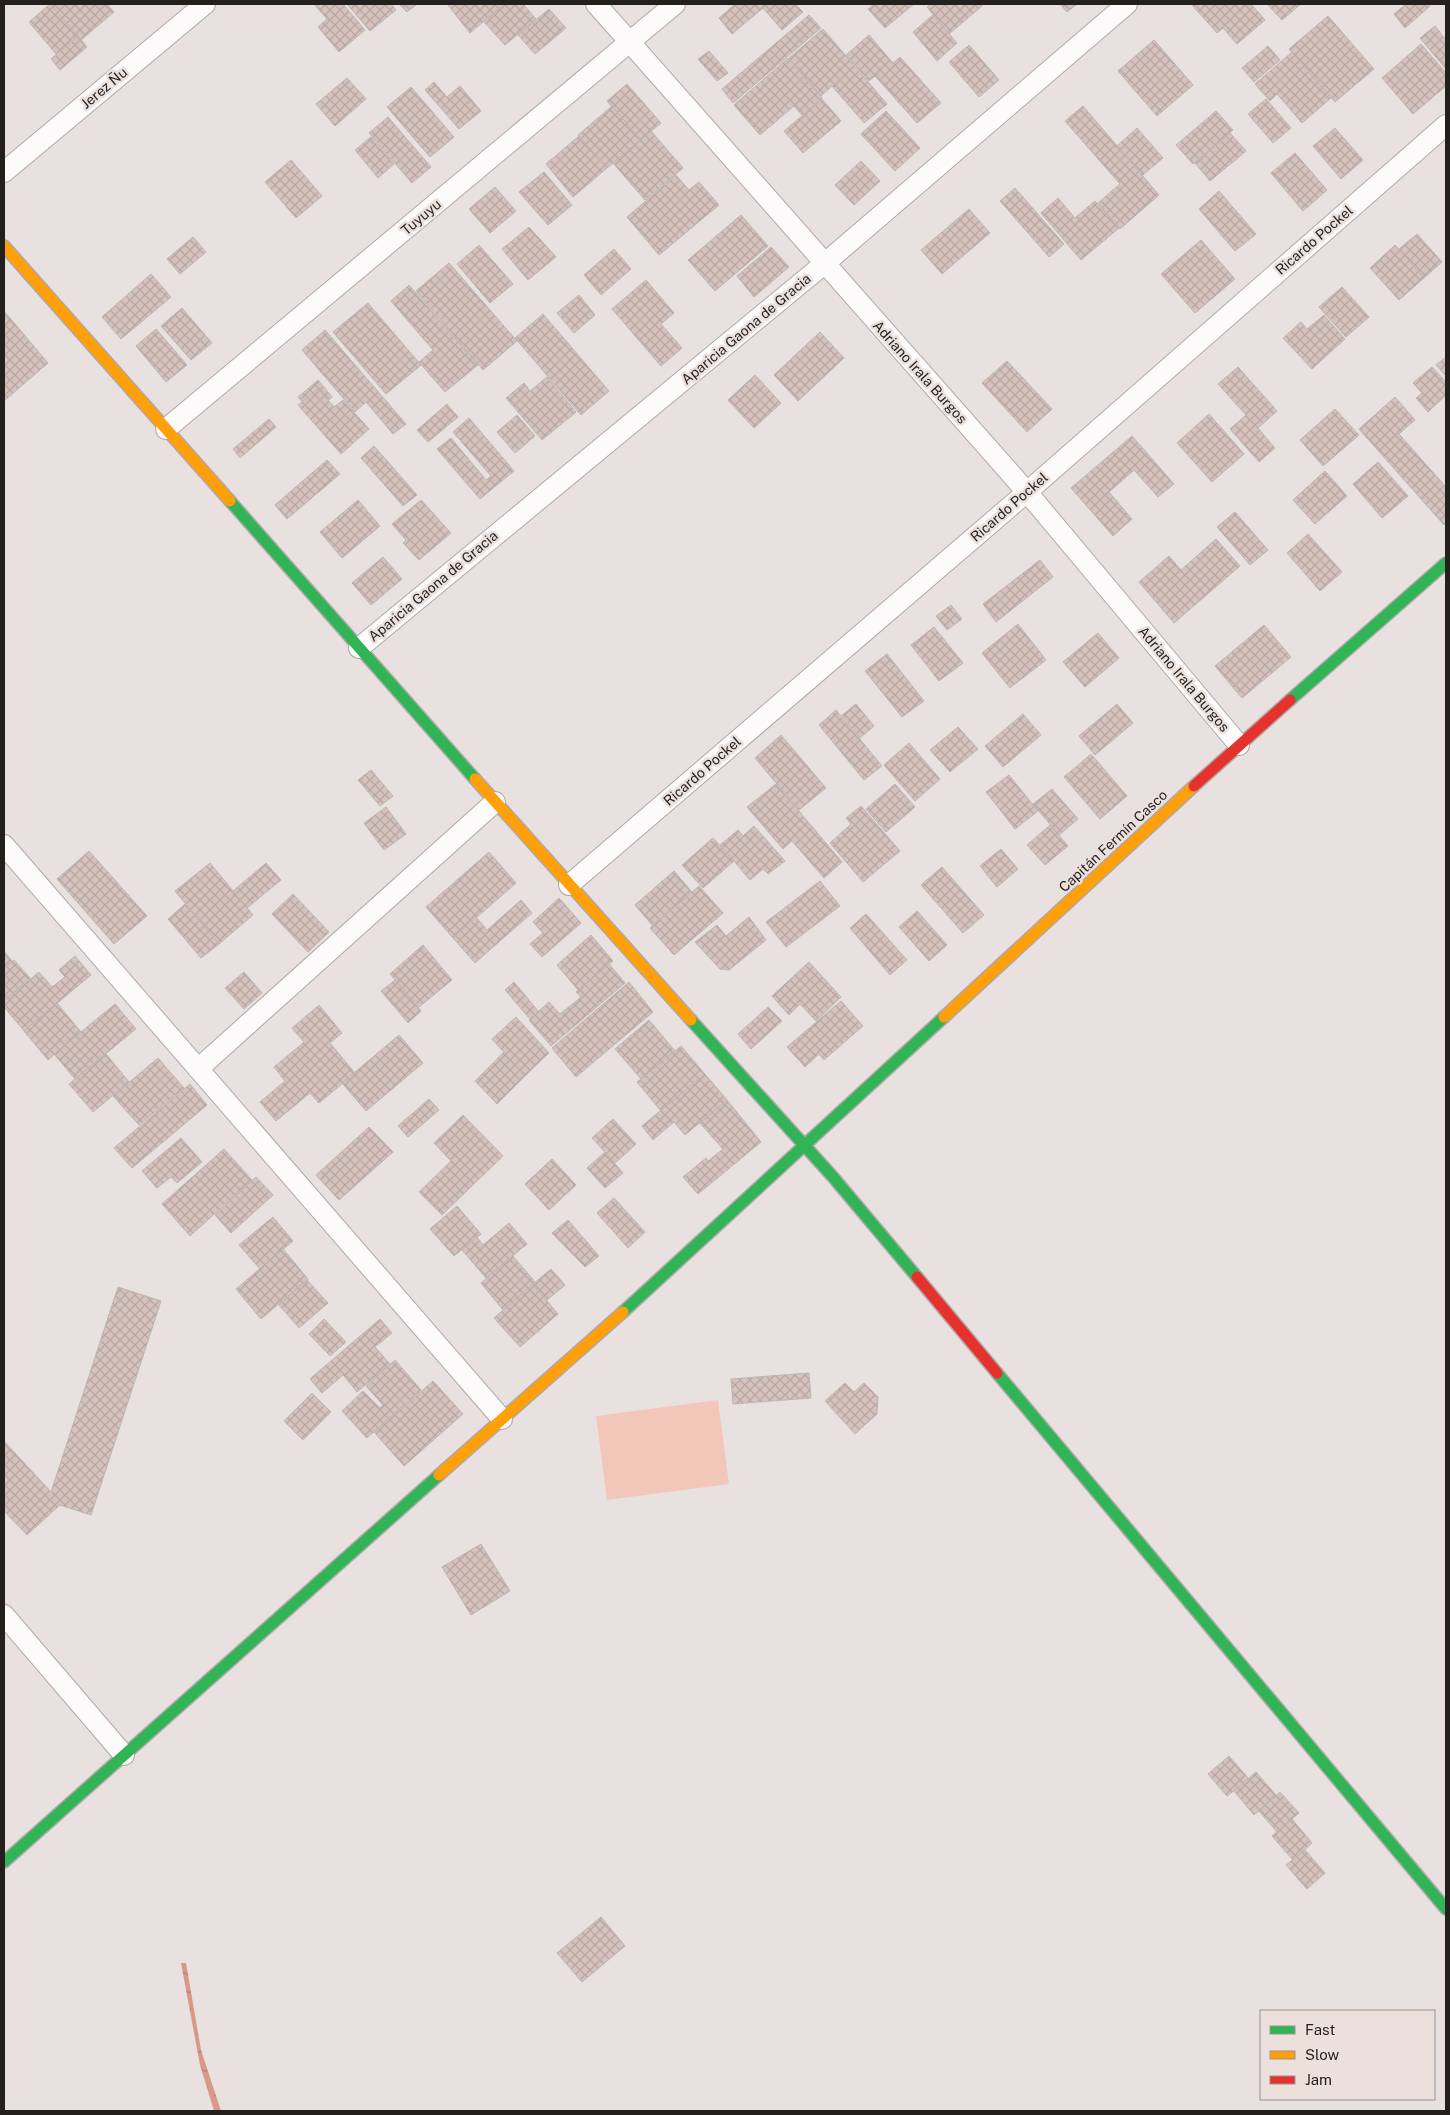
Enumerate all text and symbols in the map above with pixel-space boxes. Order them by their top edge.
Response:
street label: Jerez Ñu [77,63,130,112]
street label: Tuyuyu [398,196,444,238]
street label: Ricardo Pockel [1272,202,1356,278]
street label: Aparicia Gaona de Gracia [678,270,814,388]
street label: Adriano Irala Burgos [870,317,970,427]
street label: Ricardo Pockel [967,469,1051,545]
street label: Aparicia Gaona de Gracia [365,527,501,645]
street label: Adriano Irala Burgos [1135,623,1233,735]
street label: Ricardo Pockel [660,733,744,809]
street label: Capitán Fermín Casco [1056,787,1170,895]
legend [1260,2010,1435,2100]
text: Fast [1305,2021,1335,2038]
text: Slow [1305,2046,1340,2063]
text: Jam [1305,2071,1332,2088]

